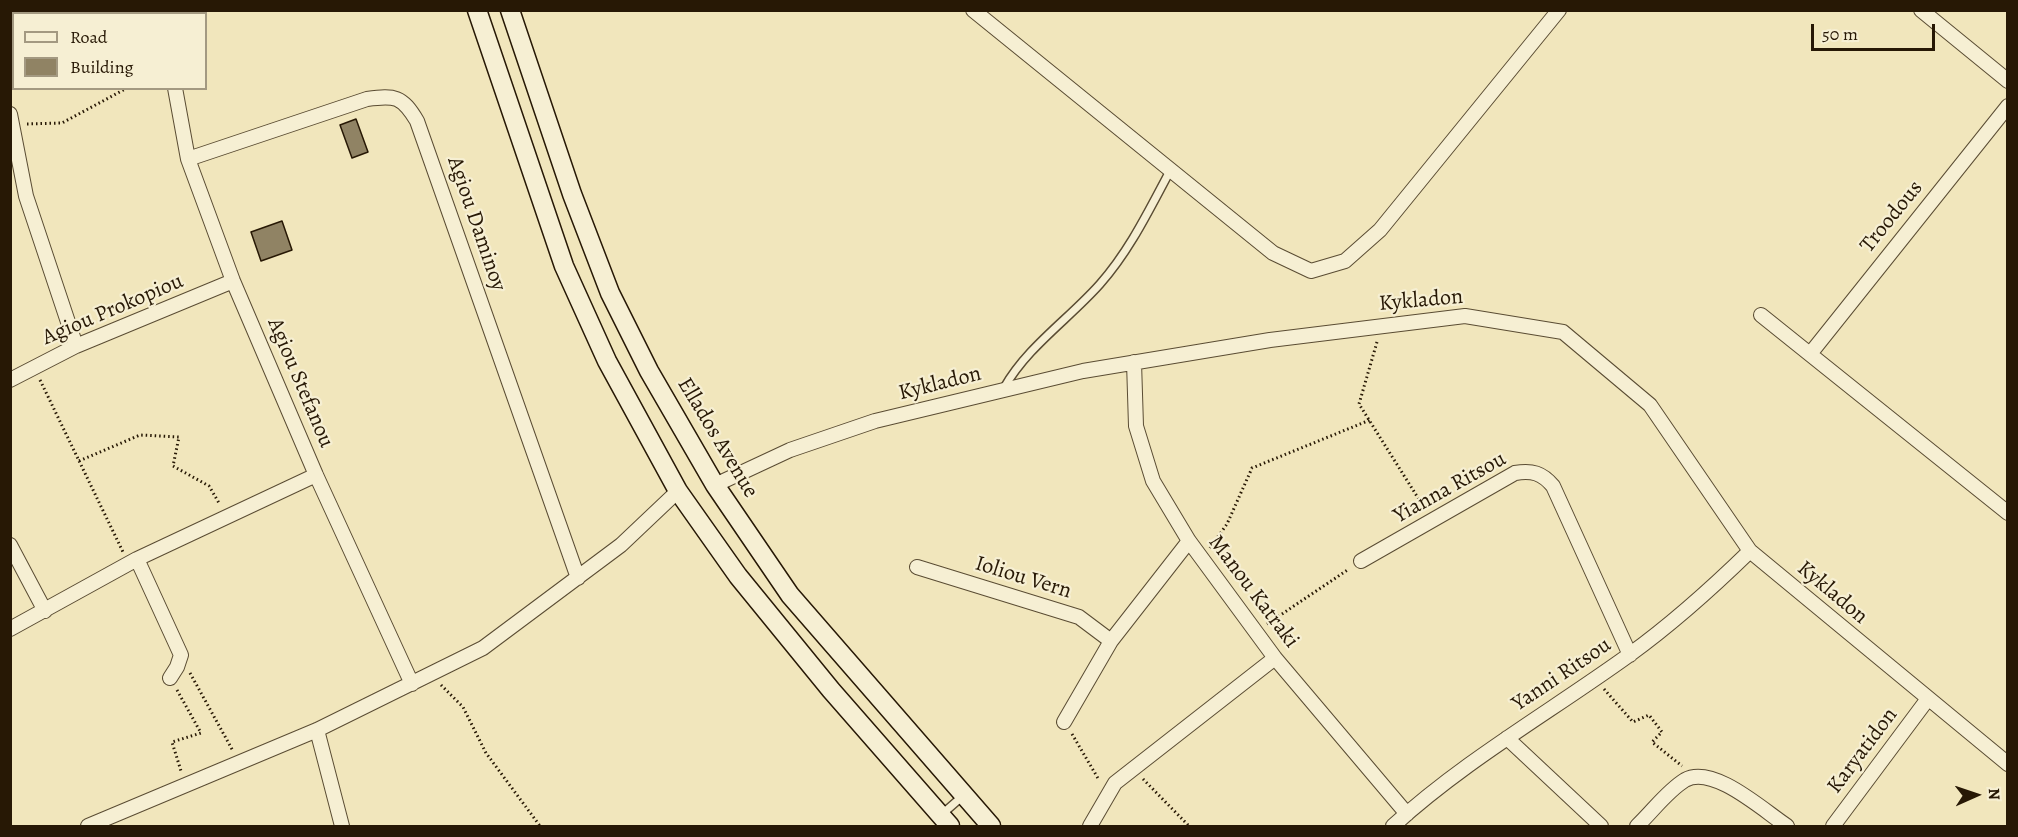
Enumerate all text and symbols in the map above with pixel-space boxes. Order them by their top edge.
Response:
legend [12,12,207,90]
scale bar [1814,12,1938,50]
text: 50 m [1822,22,1858,46]
text: Road [70,25,107,49]
text: Building [70,55,134,79]
street label: Agiou Daminoy [441,154,511,294]
street label: Troodous [1855,176,1929,258]
street label: Agiou Prokopiou [39,268,187,352]
street label: Kykladon [1378,284,1464,318]
street label: Agiou Stefanou [261,314,339,452]
street label: Kykladon [896,361,984,407]
street label: Ellados Avenue [671,373,763,503]
street label: Yianna Ritsou [1389,446,1511,530]
street label: Manou Katraki [1202,530,1304,654]
street label: Ioliou Vern [972,551,1074,605]
street label: Kykladon [1791,556,1873,630]
street label: Yanni Ritsou [1507,632,1617,718]
street label: Karyatidon [1822,703,1904,799]
north arrow [1946,765,2006,825]
text: N [1983,788,2005,800]

